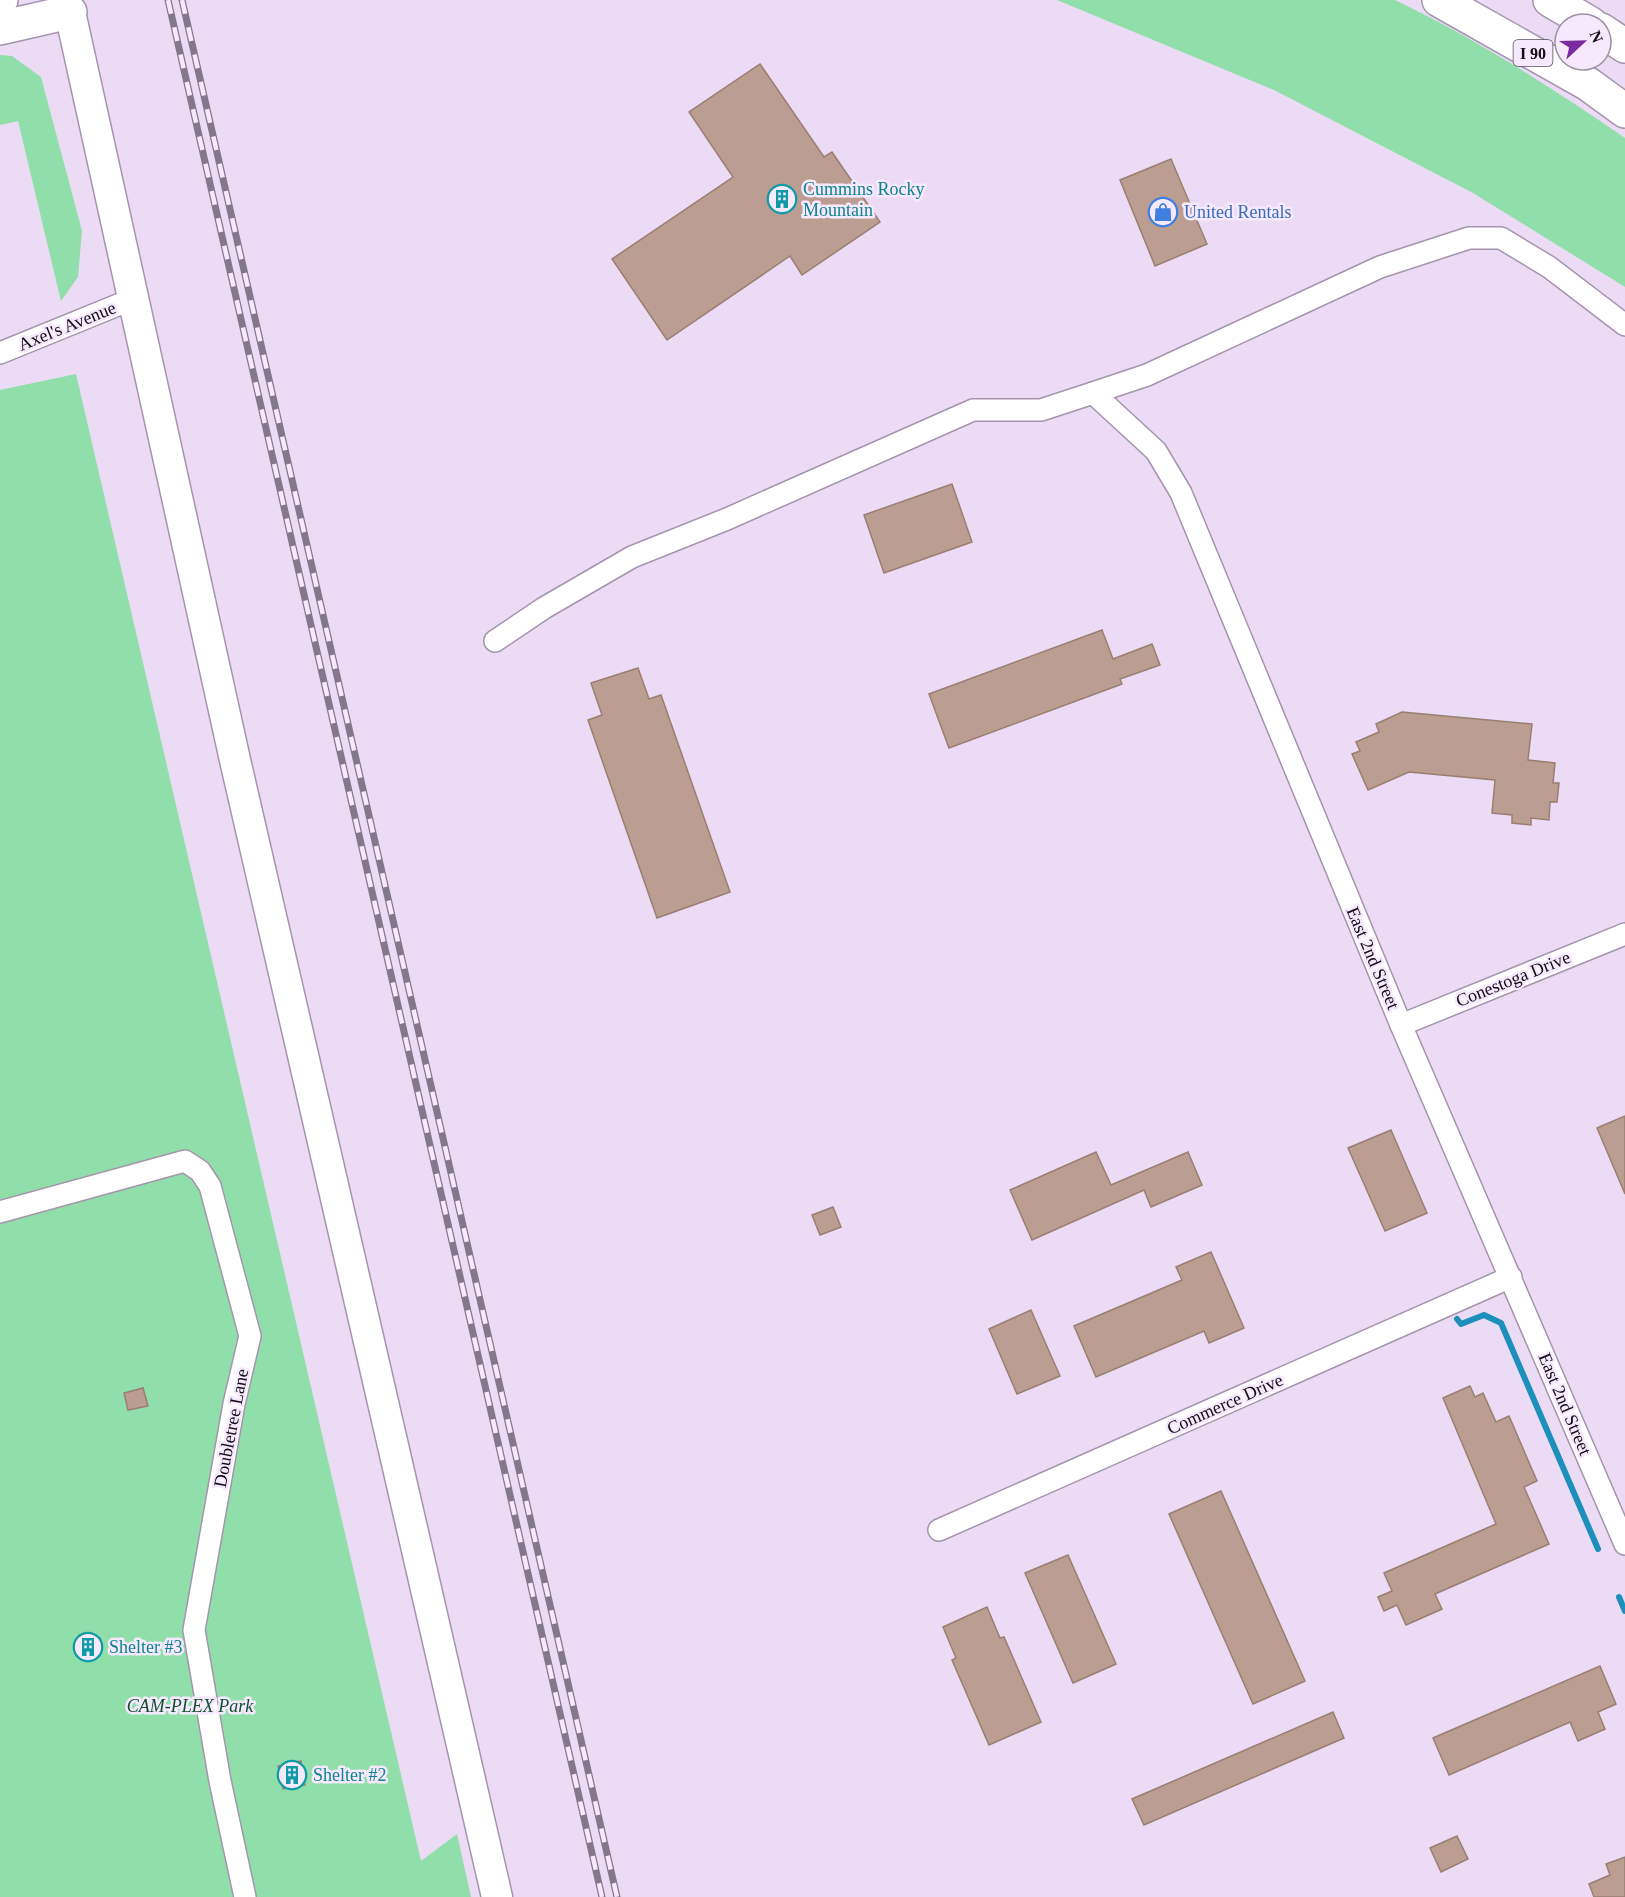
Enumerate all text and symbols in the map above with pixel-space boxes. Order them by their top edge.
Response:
north arrow [1553,12,1613,72]
text: N [1586,28,1607,46]
road number: I 90 [1514,40,1552,66]
place label: Cummins Rocky Mountain [803,179,925,220]
building icon: Cummins Rocky Mountain [766,183,798,215]
shop icon: United Rentals [1147,196,1179,228]
place label: United Rentals [1184,202,1291,222]
street label: Axel's Avenue [15,297,119,355]
street label: East 2nd Street [1343,904,1403,1012]
street label: Conestoga Drive [1453,947,1573,1011]
street label: East 2nd Street [1535,1350,1595,1458]
street label: Doubletree Lane [210,1367,252,1489]
street label: Commerce Drive [1164,1370,1286,1438]
building icon: Shelter #3 [72,1631,104,1663]
place label: Shelter #3 [109,1637,183,1657]
park label: CAM-PLEX Park [127,1696,254,1716]
building icon: Shelter #2 [276,1759,308,1791]
place label: Shelter #2 [313,1765,387,1785]

